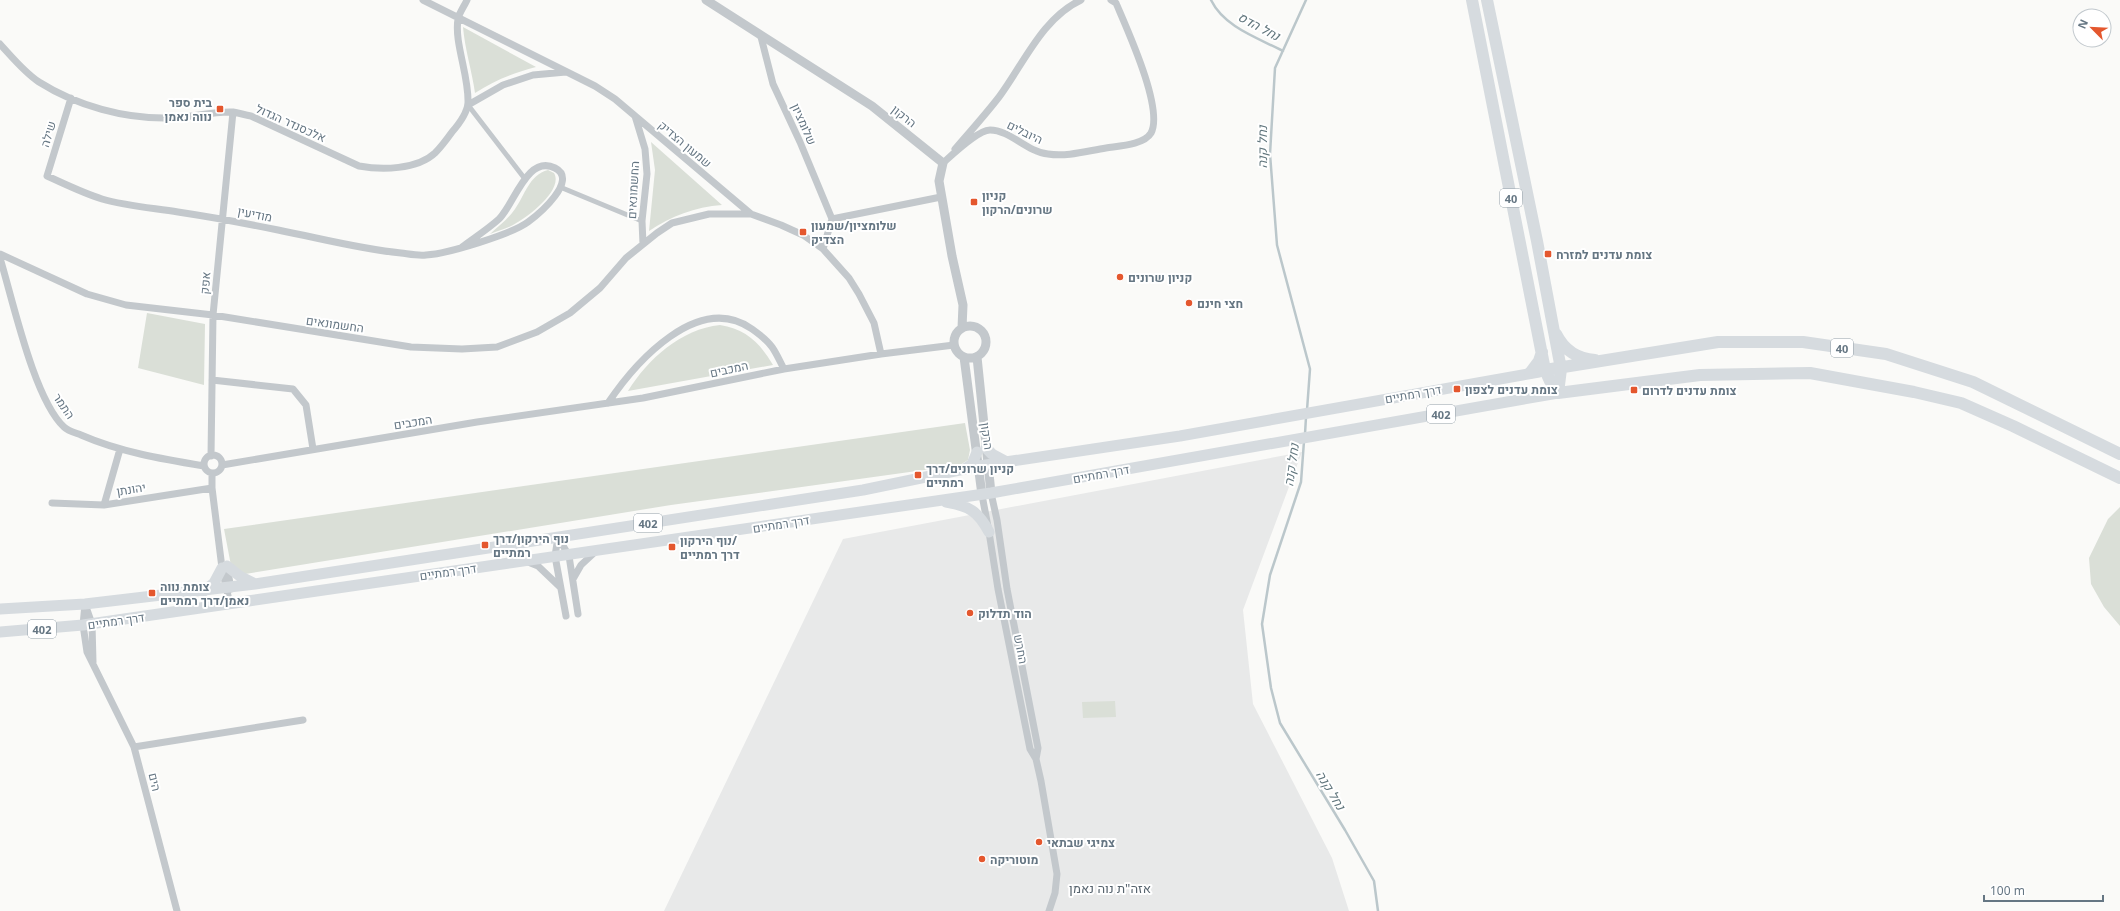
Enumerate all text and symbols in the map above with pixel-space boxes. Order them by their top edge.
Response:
water label: נחל הדס [1235,7,1284,45]
north arrow [2072,8,2112,48]
text: N [2074,17,2091,31]
place label: בית ספר נווה נאמן [164,94,212,125]
street label: אלכסנדר הגדול [253,100,329,146]
street label: שלומציון [787,100,821,148]
street label: הרקון [888,101,920,131]
marker: בית ספר נווה נאמן [215,104,225,114]
street label: היובלים [1004,116,1046,148]
street label: שמעון הצדיק [655,117,715,171]
street label: שילה [36,119,60,149]
water label: נחל קנה [1253,124,1271,169]
street label: החשמונאים [623,160,643,220]
place label: קניון שרונים/הרקון [982,187,1053,218]
road number: 40 [1500,189,1522,207]
marker: קניון שרונים/הרקון [969,197,979,207]
street label: מודיעין [236,202,274,226]
place label: שלומציון/שמעון הצדיק [811,217,897,248]
marker: שלומציון/שמעון הצדיק [798,227,808,237]
place label: צומת עדנים למזרח [1556,246,1652,263]
marker: צומת עדנים למזרח [1543,249,1553,259]
place label: קניון שרונים [1128,269,1192,286]
street label: אפק [196,271,214,295]
marker: קניון שרונים [1115,272,1125,282]
place label: חצי חינם [1197,295,1243,312]
marker: חצי חינם [1184,298,1194,308]
street label: החשמונאים [305,312,365,336]
road number: 40 [1831,339,1853,357]
street label: המכבים [708,357,750,381]
street label: דרך רמתיים [1383,381,1443,407]
place label: צומת עדנים לצפון [1465,381,1558,398]
place label: צומת עדנים לדרום [1642,382,1737,399]
marker: צומת עדנים לצפון [1452,384,1462,394]
marker: צומת עדנים לדרום [1629,385,1639,395]
street label: התמר [49,390,79,422]
road number: 402 [1427,405,1455,423]
street label: המכבים [393,411,433,433]
street label: הרקון [977,421,997,451]
water label: נחל קנה [1279,441,1303,488]
place label: קניון שרונים/דרך רמתיים [926,460,1014,491]
street label: דרך רמתיים [1071,461,1131,487]
marker: קניון שרונים/דרך רמתיים [913,470,923,480]
street label: יהונתן [115,478,147,500]
street label: דרך רמתיים [751,511,811,537]
road number: 402 [634,514,662,532]
place label: נוף הירקון/דרך רמתיים [493,530,569,561]
place label: נוף הירקון/ דרך רמתיים [680,532,740,563]
marker: נוף הירקון/דרך רמתיים [480,540,490,550]
marker: נוף הירקון/ דרך רמתיים [667,542,677,552]
street label: דרך רמתיים [419,560,477,584]
place label: צומת נווה נאמן/דרך רמתיים [160,578,249,609]
marker: צומת נווה נאמן/דרך רמתיים [147,588,157,598]
place label: הוד תדלוק [978,605,1032,622]
marker: הוד תדלוק [965,608,975,618]
street label: דרך רמתיים [87,609,145,633]
road number: 402 [28,620,56,638]
street label: החרש [1010,633,1032,665]
water label: נחל קנה [1312,767,1350,814]
street label: הים [145,771,165,793]
place label: צמיגי שבתאי [1047,834,1115,851]
marker: צמיגי שבתאי [1034,837,1044,847]
place label: מוטוריקה [990,851,1039,868]
marker: מוטוריקה [977,854,987,864]
scale bar [1984,877,2103,903]
district label: אזה"ת נוה נאמן [1069,879,1151,897]
text: 100 m [1990,882,2025,899]

